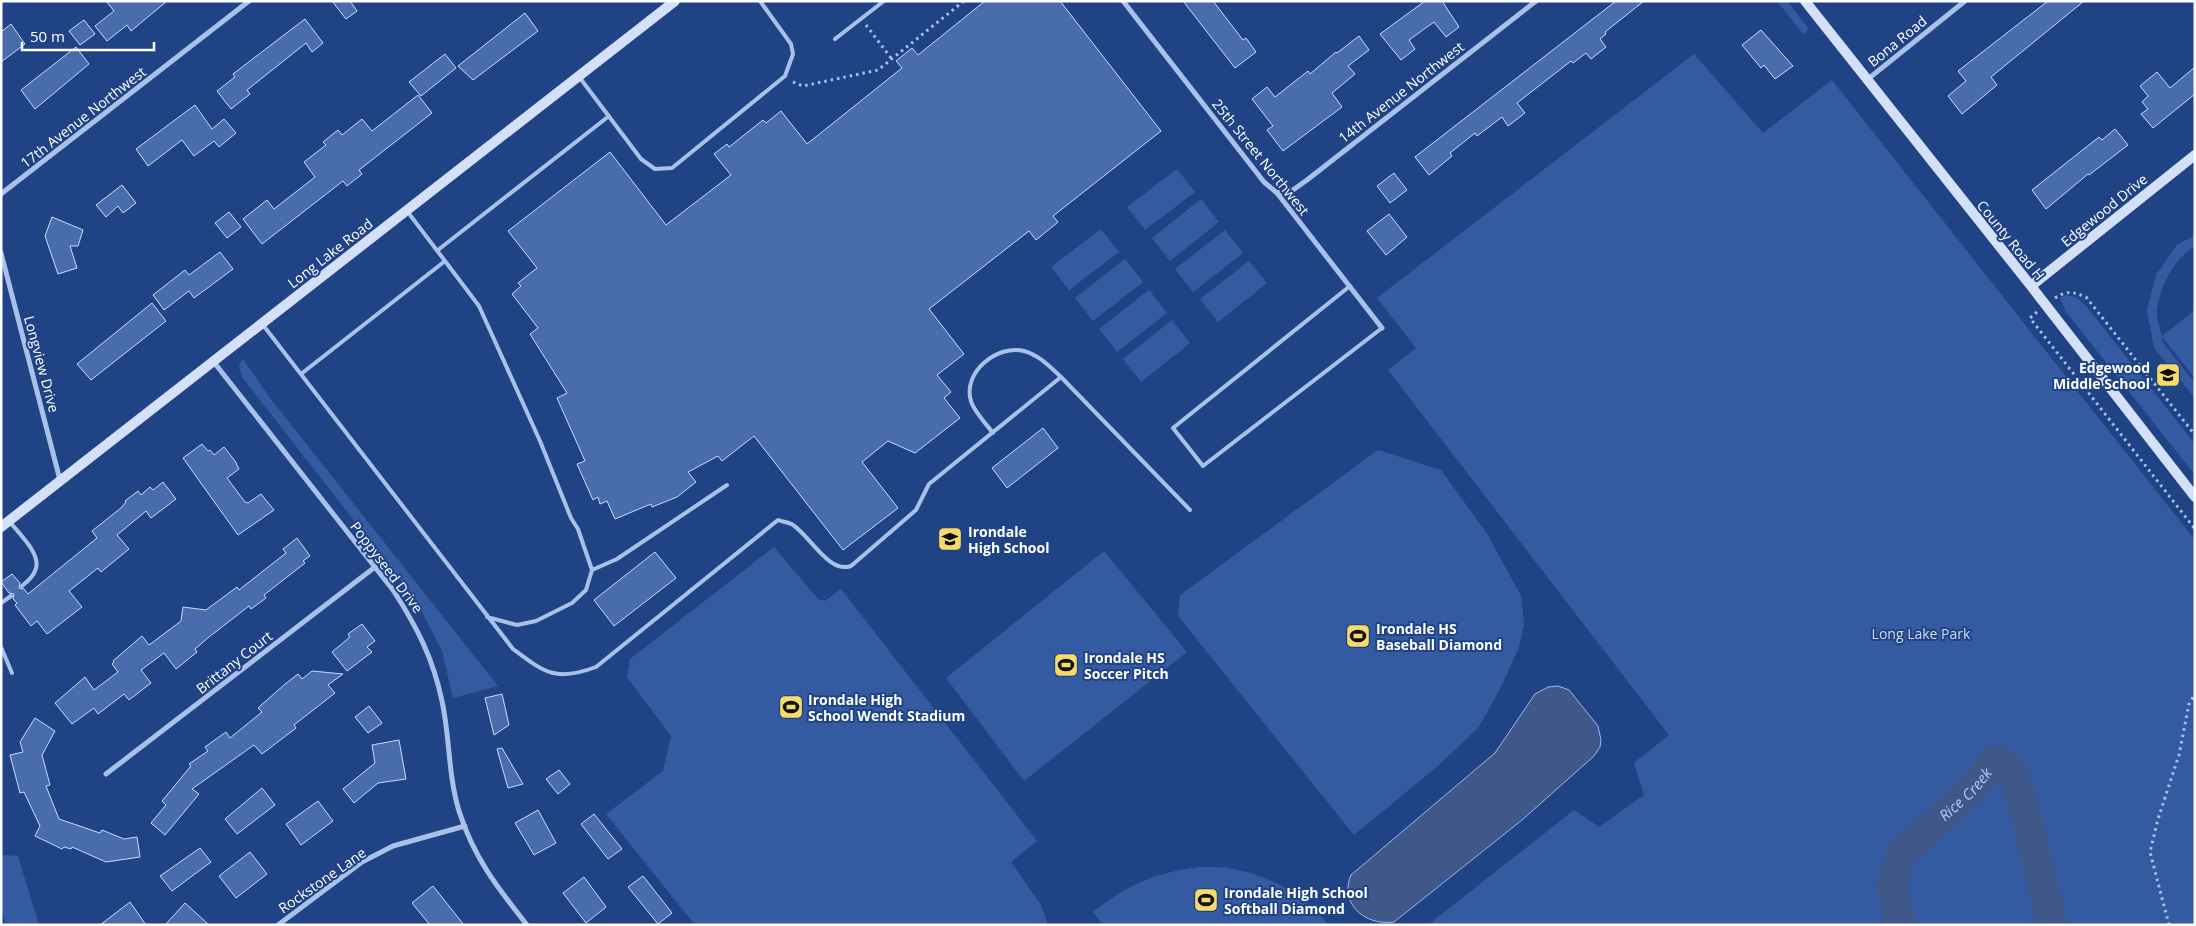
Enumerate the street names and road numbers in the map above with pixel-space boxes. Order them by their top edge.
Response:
street label: Bona Road [1863,11,1931,71]
street label: 14th Avenue Northwest [1334,37,1468,147]
street label: 17th Avenue Northwest [16,62,150,172]
street label: 25th Street Northwest [1208,95,1314,219]
street label: Edgewood Drive [2057,169,2151,251]
street label: County Road H [1973,196,2049,284]
street label: Long Lake Road [284,214,376,292]
street label: Longview Drive [20,314,64,414]
street label: Poppyseed Drive [346,517,428,617]
street label: Brittany Court [192,626,276,698]
street label: Rockstone Lane [274,843,370,917]

